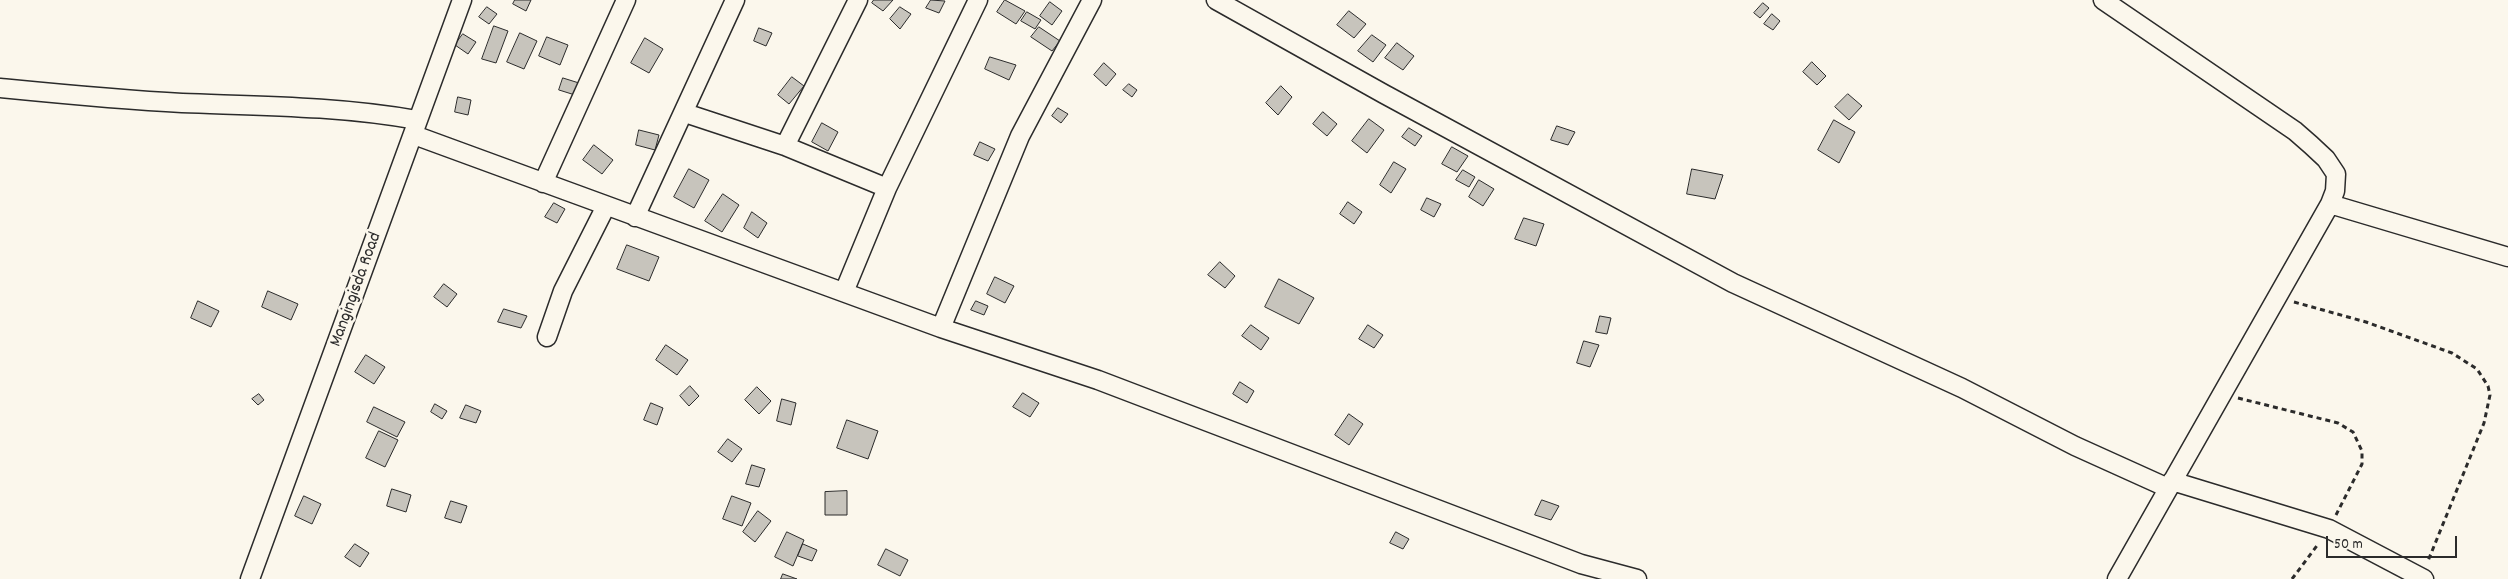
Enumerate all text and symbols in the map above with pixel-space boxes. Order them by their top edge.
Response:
street label: Mangingisda Road [326,230,388,350]
scale bar [2328,526,2459,558]
text: 50 m [2334,534,2363,556]

